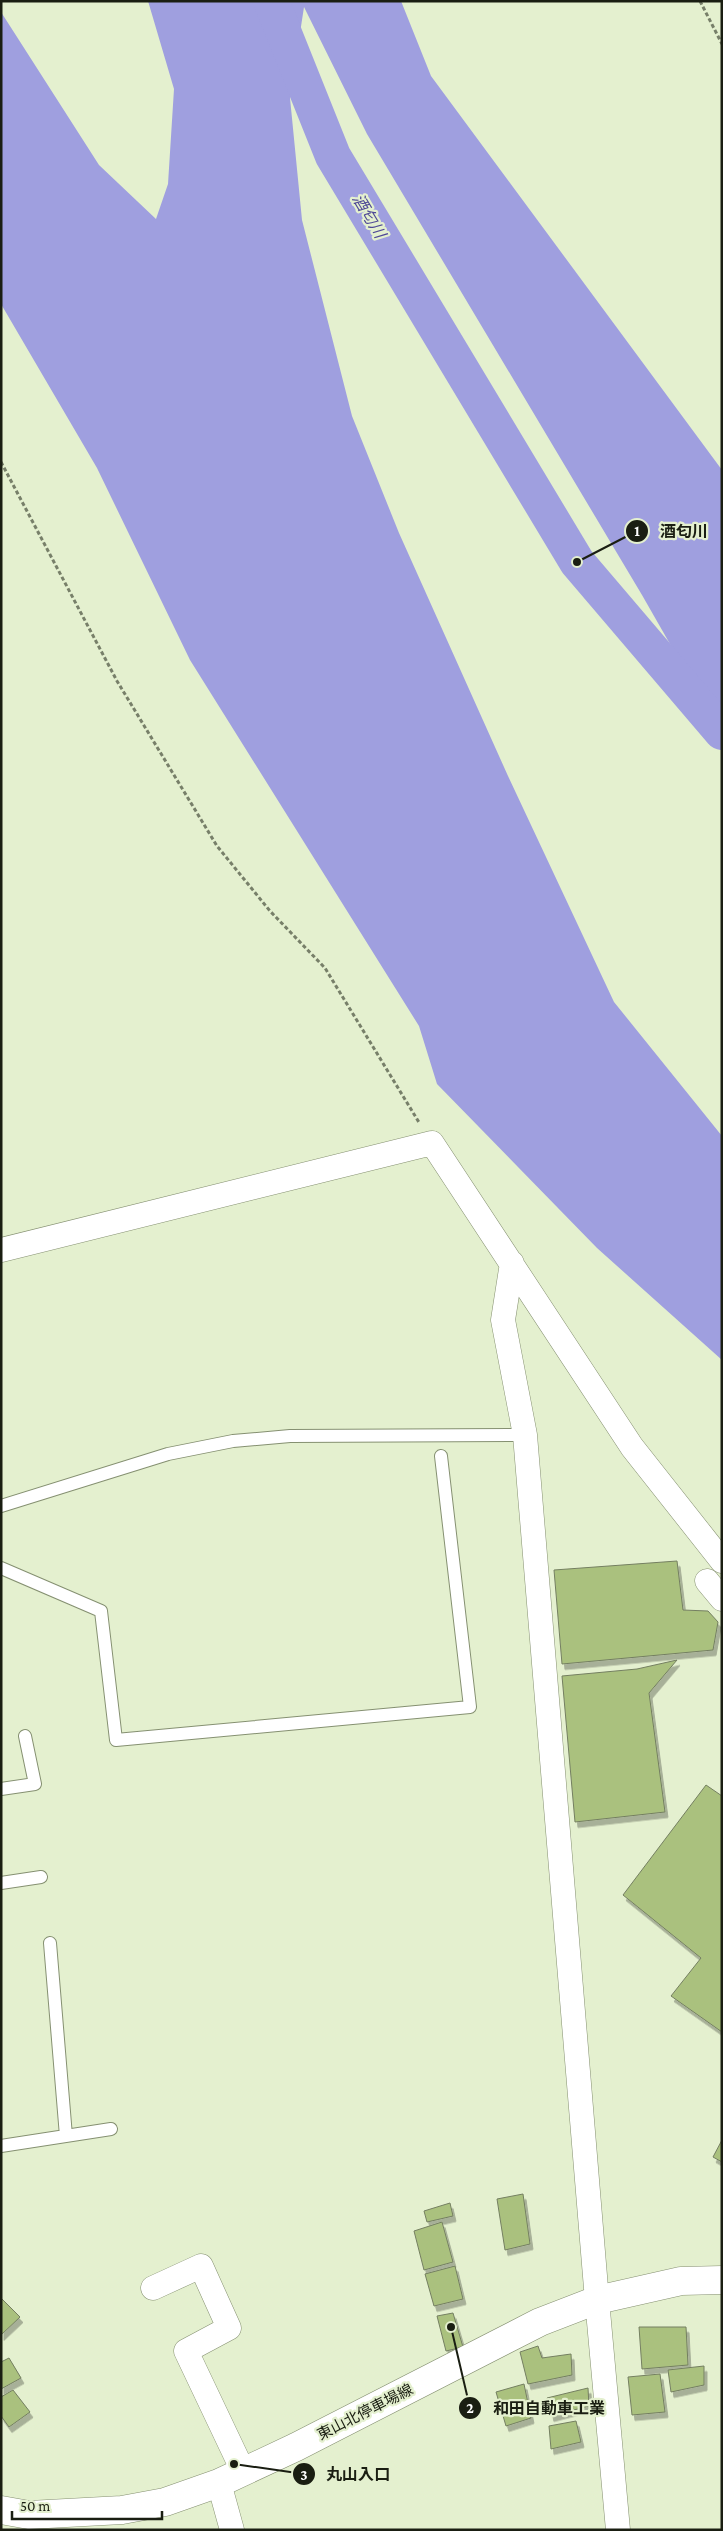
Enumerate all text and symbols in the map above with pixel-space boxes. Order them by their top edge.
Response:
water label: 酒匂川 [349,191,390,243]
callout: 酒匂川 [625,516,718,547]
text: 1 [634,523,640,539]
text: 酒匂川 [660,523,708,540]
street label: 東山北停車場線 [314,2380,415,2443]
callout: 和田自動車工業 [458,2393,615,2424]
text: 2 [466,2400,474,2416]
text: 和田自動車工業 [493,2400,605,2417]
callout: 丸山入口 [291,2459,400,2490]
text: 丸山入口 [326,2466,390,2483]
text: 3 [300,2467,308,2483]
scale bar [12,2488,162,2520]
text: 50 m [20,2498,50,2514]

